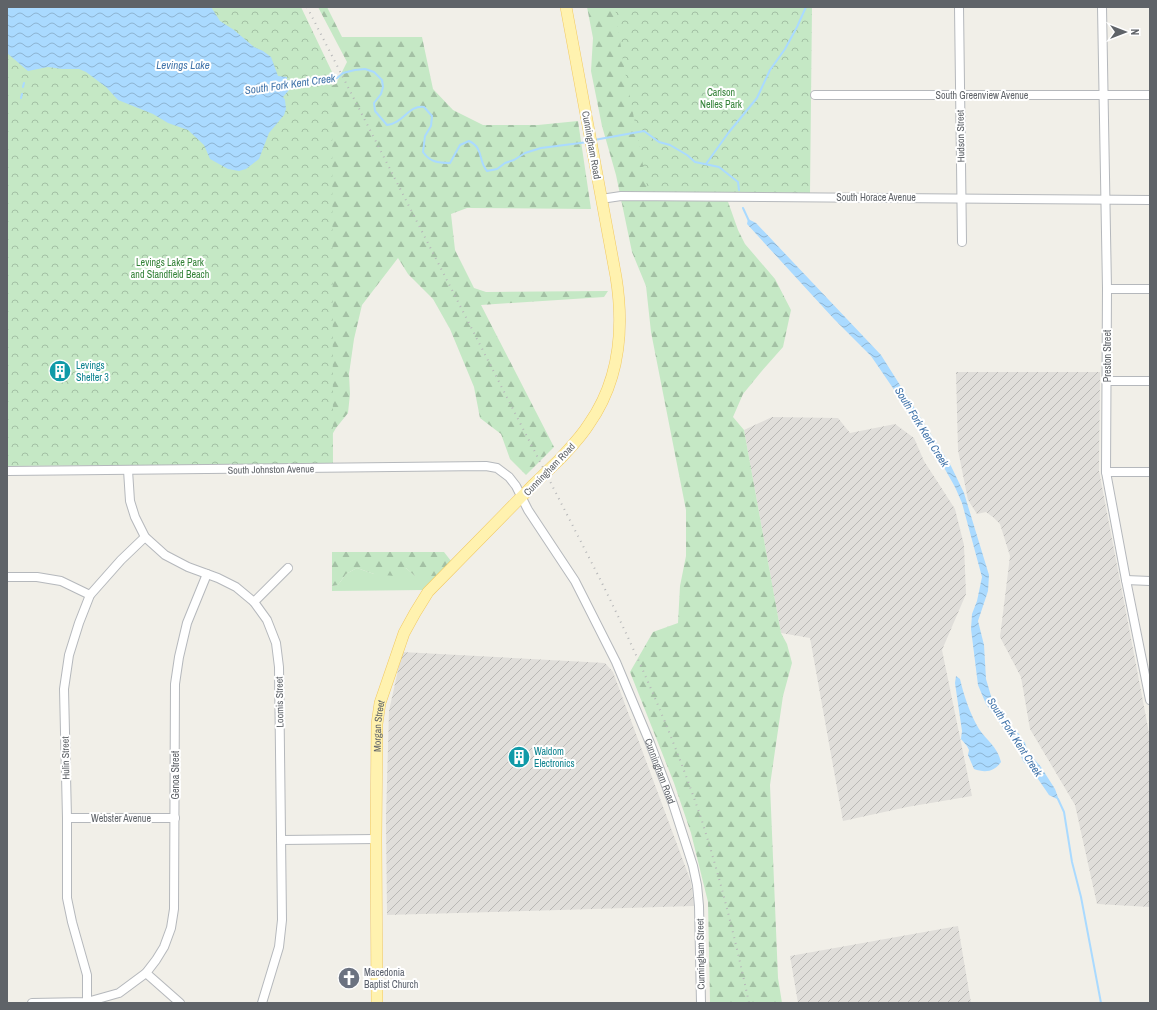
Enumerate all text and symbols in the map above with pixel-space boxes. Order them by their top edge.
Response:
north arrow [1105,12,1145,52]
text: N [1128,29,1142,35]
water label: Levings Lake [156,58,210,72]
water label: South Fork Kent Creek [244,71,337,97]
park label: Carlson Nelles Park [700,86,743,111]
street label: South Greenview Avenue [936,89,1029,102]
street label: Hudson Street [954,109,967,162]
street label: Cunningham Road [579,110,604,180]
street label: South Horace Avenue [836,191,916,204]
park label: Levings Lake Park and Standfield Beach [131,256,209,281]
street label: Preston Street [1101,329,1114,382]
building icon: Levings Shelter 3 [47,358,73,384]
place label: Levings Shelter 3 [76,359,109,384]
water label: South Fork Kent Creek [892,385,952,470]
street label: Cunningham Road [521,440,578,499]
street label: South Johnston Avenue [228,462,315,477]
street label: Loomis Street [273,676,286,728]
water label: South Fork Kent Creek [984,695,1046,780]
street label: Morgan Street [371,698,388,752]
street label: Hulin Street [59,736,72,780]
street label: Cunningham Road [642,736,678,806]
building icon: Waldom Electronics [506,744,532,770]
place label: Waldom Electronics [534,745,575,770]
street label: Genoa Street [169,750,182,799]
street label: Webster Avenue [91,812,151,825]
street label: Cunningham Street [693,918,708,990]
church icon: Macedonia Baptist Church [336,965,362,991]
place label: Macedonia Baptist Church [364,966,418,991]

